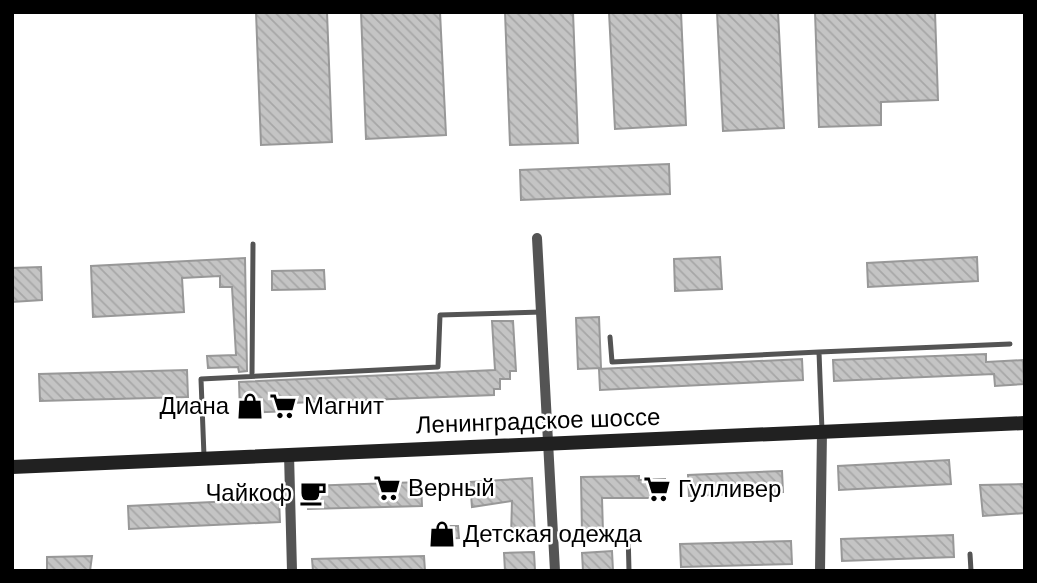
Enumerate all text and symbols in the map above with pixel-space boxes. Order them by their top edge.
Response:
shop icon: Диана [235,391,265,421]
supermarket icon: Магнит [268,391,298,421]
place label: Диана [159,392,230,419]
place label: Магнит [304,392,384,419]
street label: Ленинградское шоссе [415,403,661,438]
supermarket icon: Верный [372,473,402,503]
place label: Верный [408,474,495,501]
supermarket icon: Гулливер [642,474,672,504]
place label: Гулливер [678,475,781,502]
cafe icon: Чайкоф [298,478,328,508]
place label: Чайкоф [205,479,292,506]
shop icon: Детская одежда [427,519,457,549]
place label: Детская одежда [463,520,643,547]

